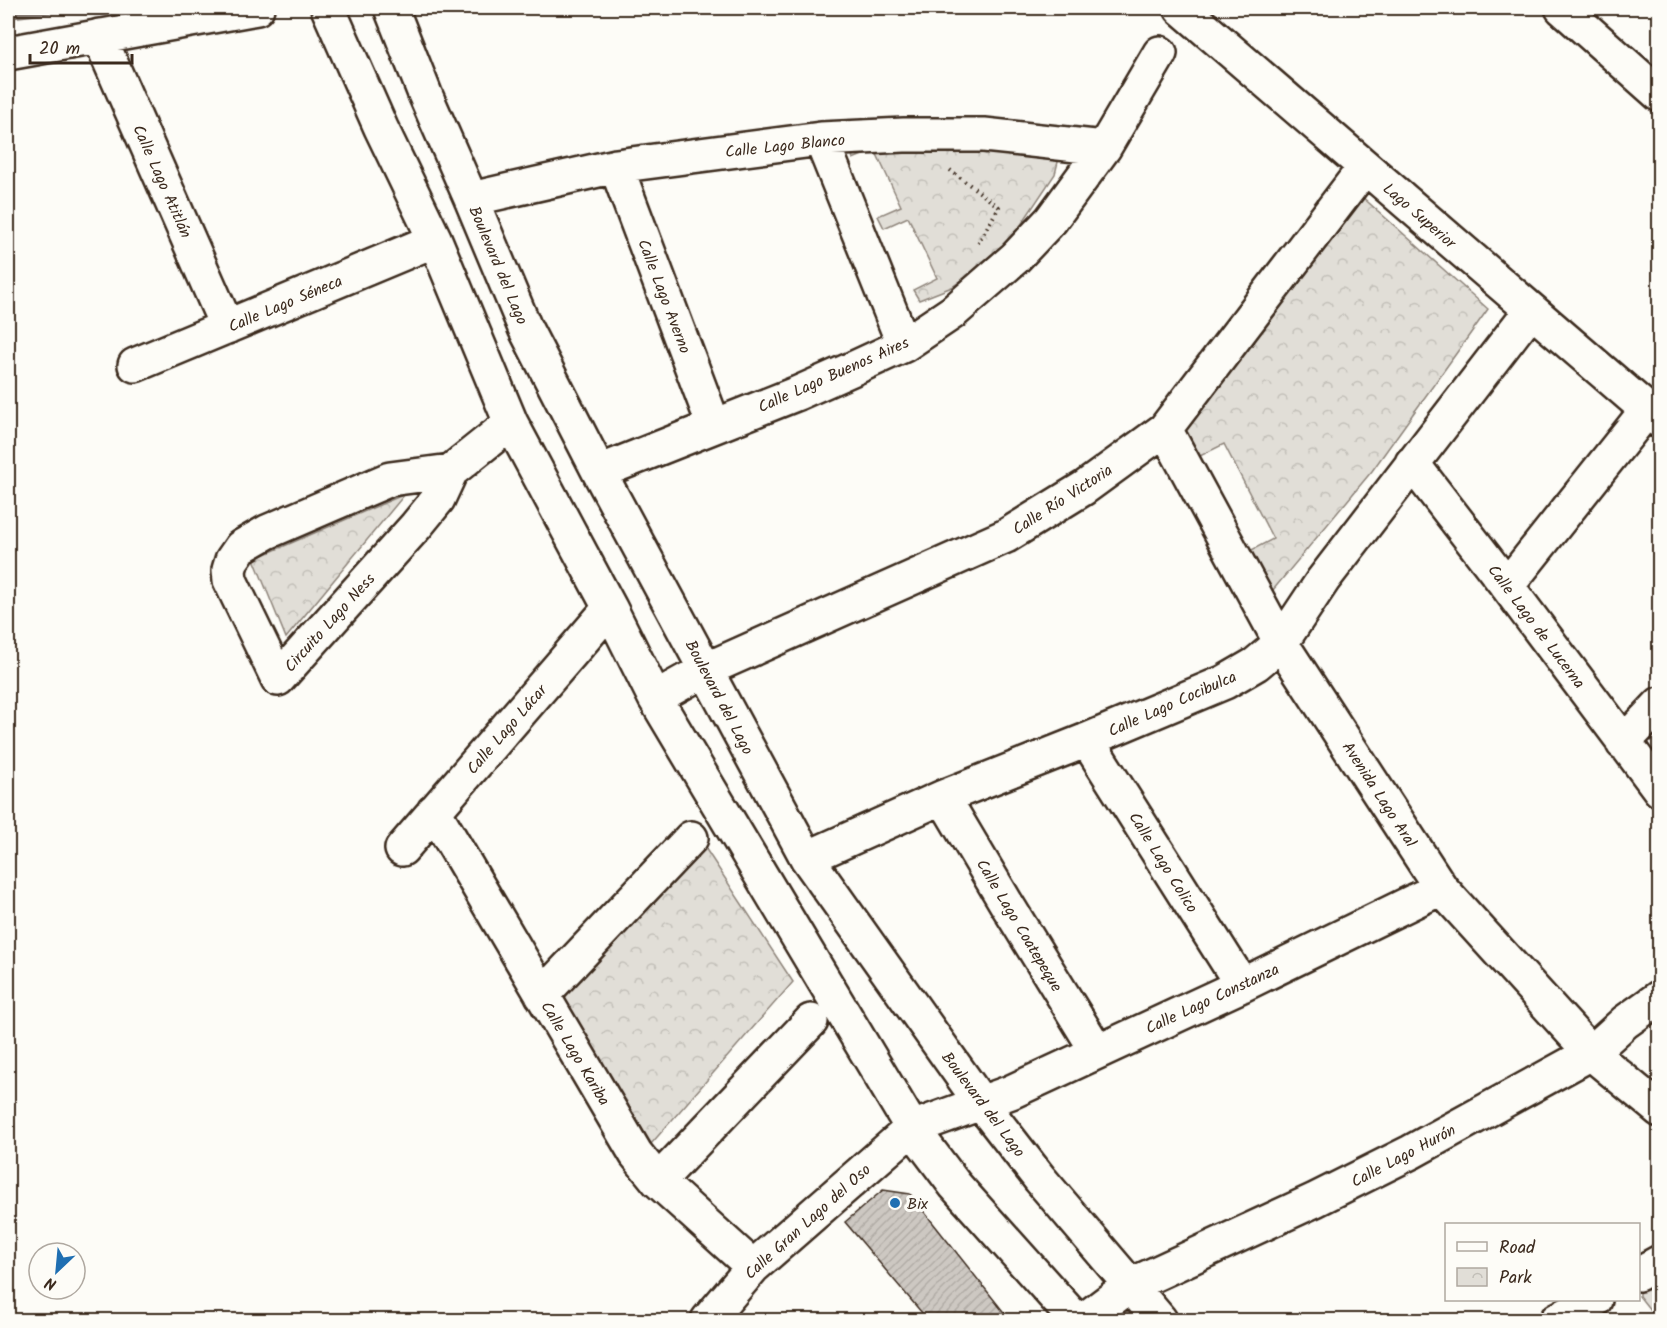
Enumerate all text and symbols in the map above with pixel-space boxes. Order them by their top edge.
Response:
scale bar [30,27,132,65]
text: 20 m [39,35,80,64]
street label: Calle Lago Atitlán [125,121,198,242]
street label: Calle Lago Blanco [724,128,846,165]
street label: Lago Superior [1377,177,1463,256]
street label: Boulevard del Lago [461,202,534,329]
street label: Calle Lago Averno [630,236,697,357]
street label: Calle Lago Séneca [225,269,347,340]
street label: Calle Lago Buenos Aires [754,331,913,420]
street label: Calle Río Victoria [1008,458,1118,542]
street label: Calle Lago de Lucerna [1481,560,1591,694]
street label: Circuito Lago Ness [279,568,382,678]
street label: Boulevard del Lago [678,636,759,760]
street label: Calle Lago Cocibulca [1104,665,1241,744]
street label: Calle Lago Lácar [461,678,555,781]
street label: Avenida Lago Aral [1335,737,1422,853]
street label: Calle Lago Colico [1122,807,1204,918]
street label: Calle Lago Coatepeque [969,855,1068,997]
street label: Calle Lago Constanza [1142,957,1284,1041]
street label: Calle Lago Kariba [534,997,616,1111]
street label: Boulevard del Lago [935,1047,1031,1163]
street label: Calle Lago Hurón [1347,1118,1461,1194]
street label: Calle Gran Lago del Oso [739,1158,877,1286]
place label: Bix [907,1192,929,1217]
marker: Bix [888,1196,902,1210]
legend [1445,1223,1640,1301]
text: Road [1499,1234,1536,1263]
north arrow [27,1241,87,1301]
text: Park [1499,1264,1532,1293]
text: N [41,1270,61,1297]

